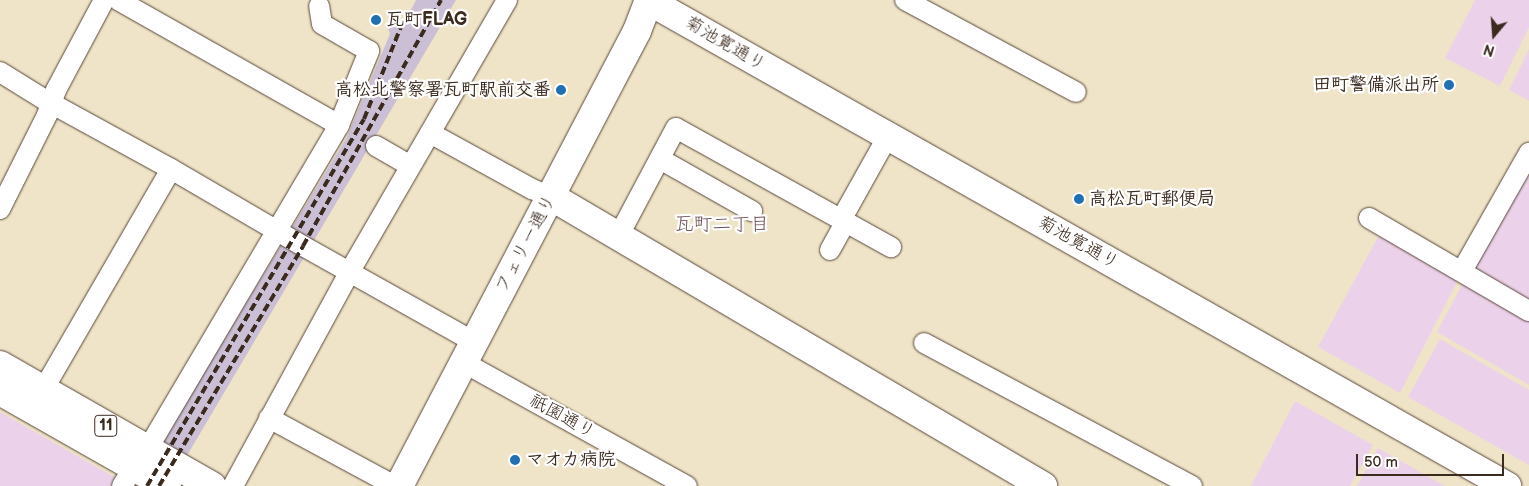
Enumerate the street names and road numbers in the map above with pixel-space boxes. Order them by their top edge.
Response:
street label: 菊池寛通り [681,12,769,76]
street label: フェリー通り [491,191,561,297]
street label: 菊池寛通り [1033,212,1123,274]
street label: 祇園通り [525,390,599,444]
road number: 11 [94,412,118,440]

